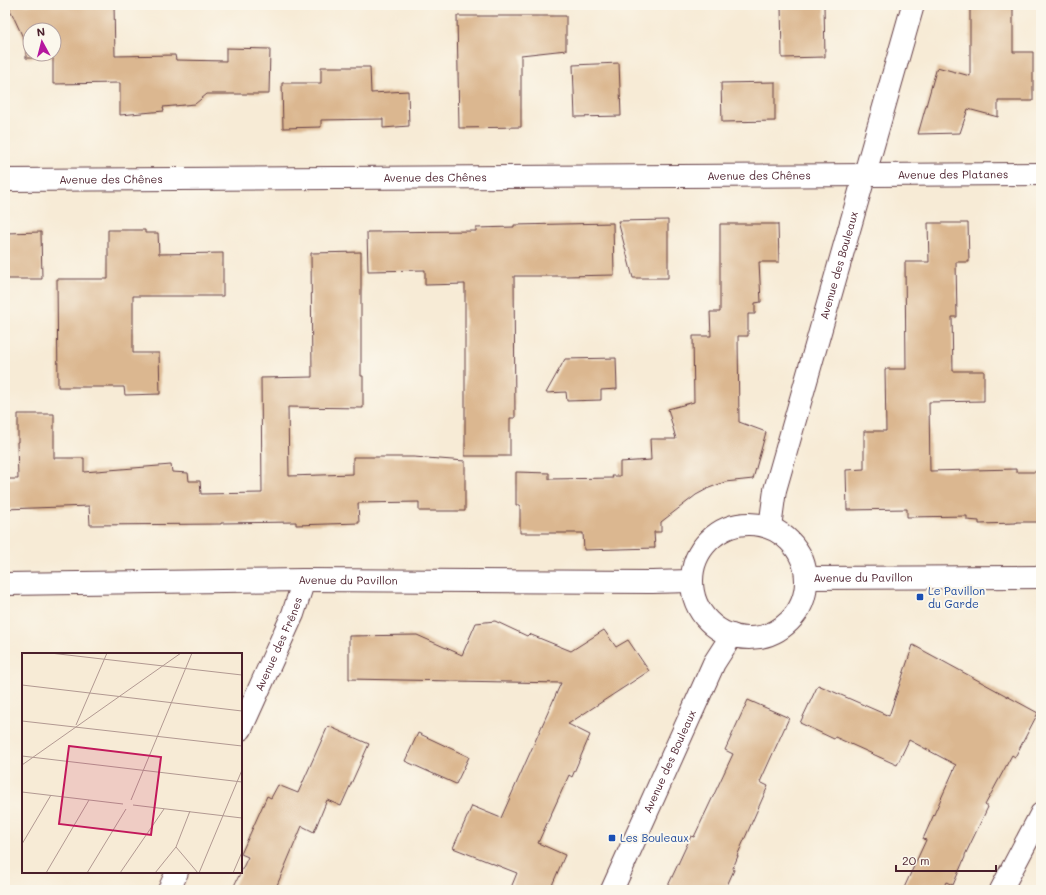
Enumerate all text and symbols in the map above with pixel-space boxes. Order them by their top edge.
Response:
north arrow [22,22,62,62]
text: N [36,24,46,40]
street label: Avenue des Platanes [898,166,1008,182]
street label: Avenue des Chênes [707,167,811,183]
street label: Avenue des Chênes [383,169,487,185]
street label: Avenue des Chênes [59,171,163,187]
street label: Avenue des Bouleaux [816,209,861,321]
street label: Avenue du Pavillon [813,570,913,585]
street label: Avenue du Pavillon [298,572,398,588]
place label: Le Pavillon du Garde [928,583,985,611]
marker: Le Pavillon du Garde [915,592,925,602]
street label: Avenue des Frênes [251,595,305,693]
inset map [22,653,242,873]
street label: Avenue des Bouleaux [640,707,699,815]
place label: Les Bouleaux [620,830,689,845]
marker: Les Bouleaux [607,833,617,843]
scale bar [896,847,996,873]
text: 20 m [902,852,930,868]

